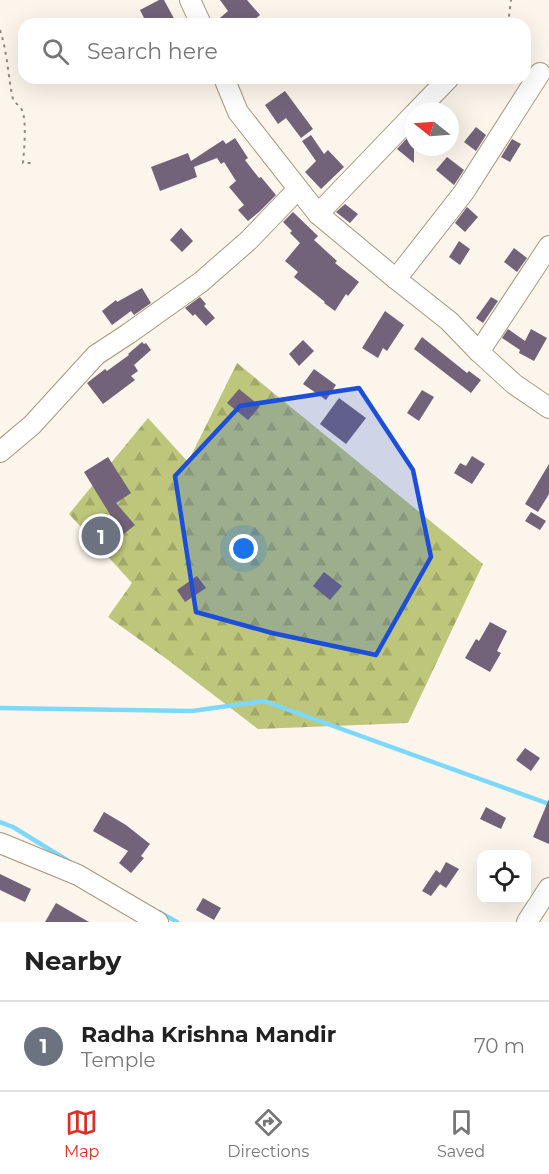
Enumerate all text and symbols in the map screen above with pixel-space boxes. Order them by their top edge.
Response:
search box [18,18,531,84]
icon: search [39,35,72,68]
text: Search here [87,38,218,65]
north arrow [405,102,459,156]
pin: 1 [82,514,120,558]
your location [229,534,258,563]
map controls [477,850,531,904]
button: locate [477,850,531,904]
text: Nearby [24,945,121,977]
text: Radha Krishna Mandir [81,1021,336,1048]
text: 1 [40,1034,47,1058]
text: 70 m [474,1034,525,1058]
text: Temple [81,1048,156,1072]
tab: Map [64,1106,99,1161]
tab: Directions [227,1106,309,1161]
tab: Saved [437,1106,485,1161]

